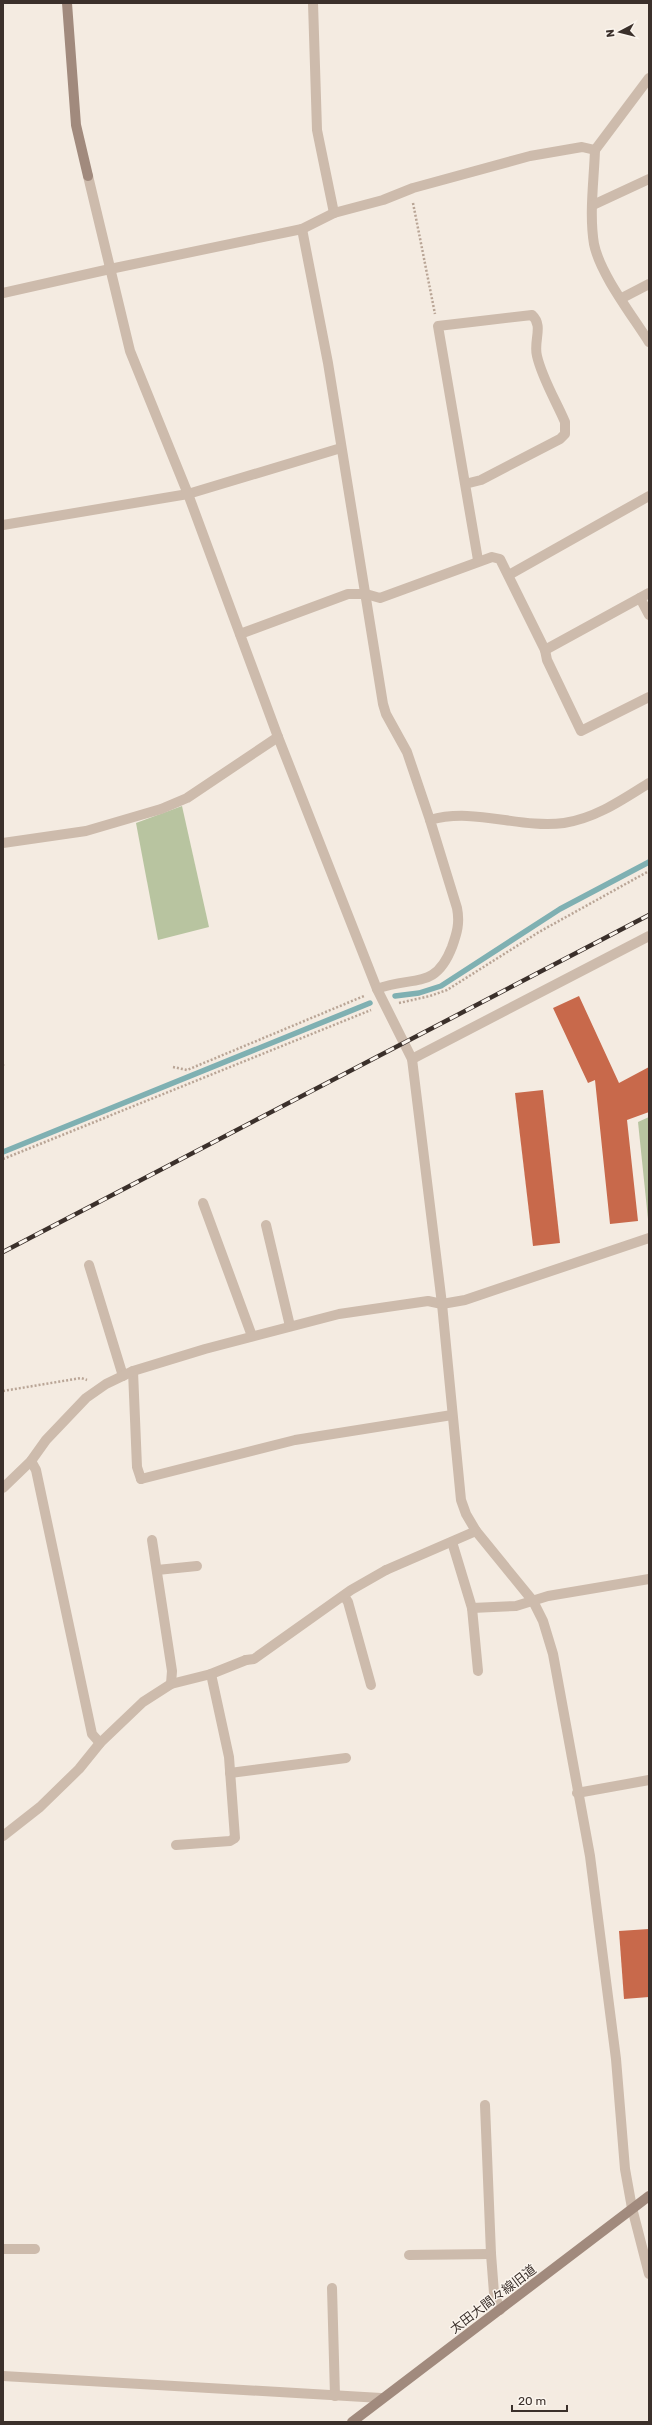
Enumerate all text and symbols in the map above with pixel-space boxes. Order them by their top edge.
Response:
north arrow [600,12,640,52]
text: N [604,28,618,38]
street label: 太田大間々線旧道 [447,2262,539,2336]
scale bar [512,2387,567,2413]
text: 20 m [518,2394,546,2408]

